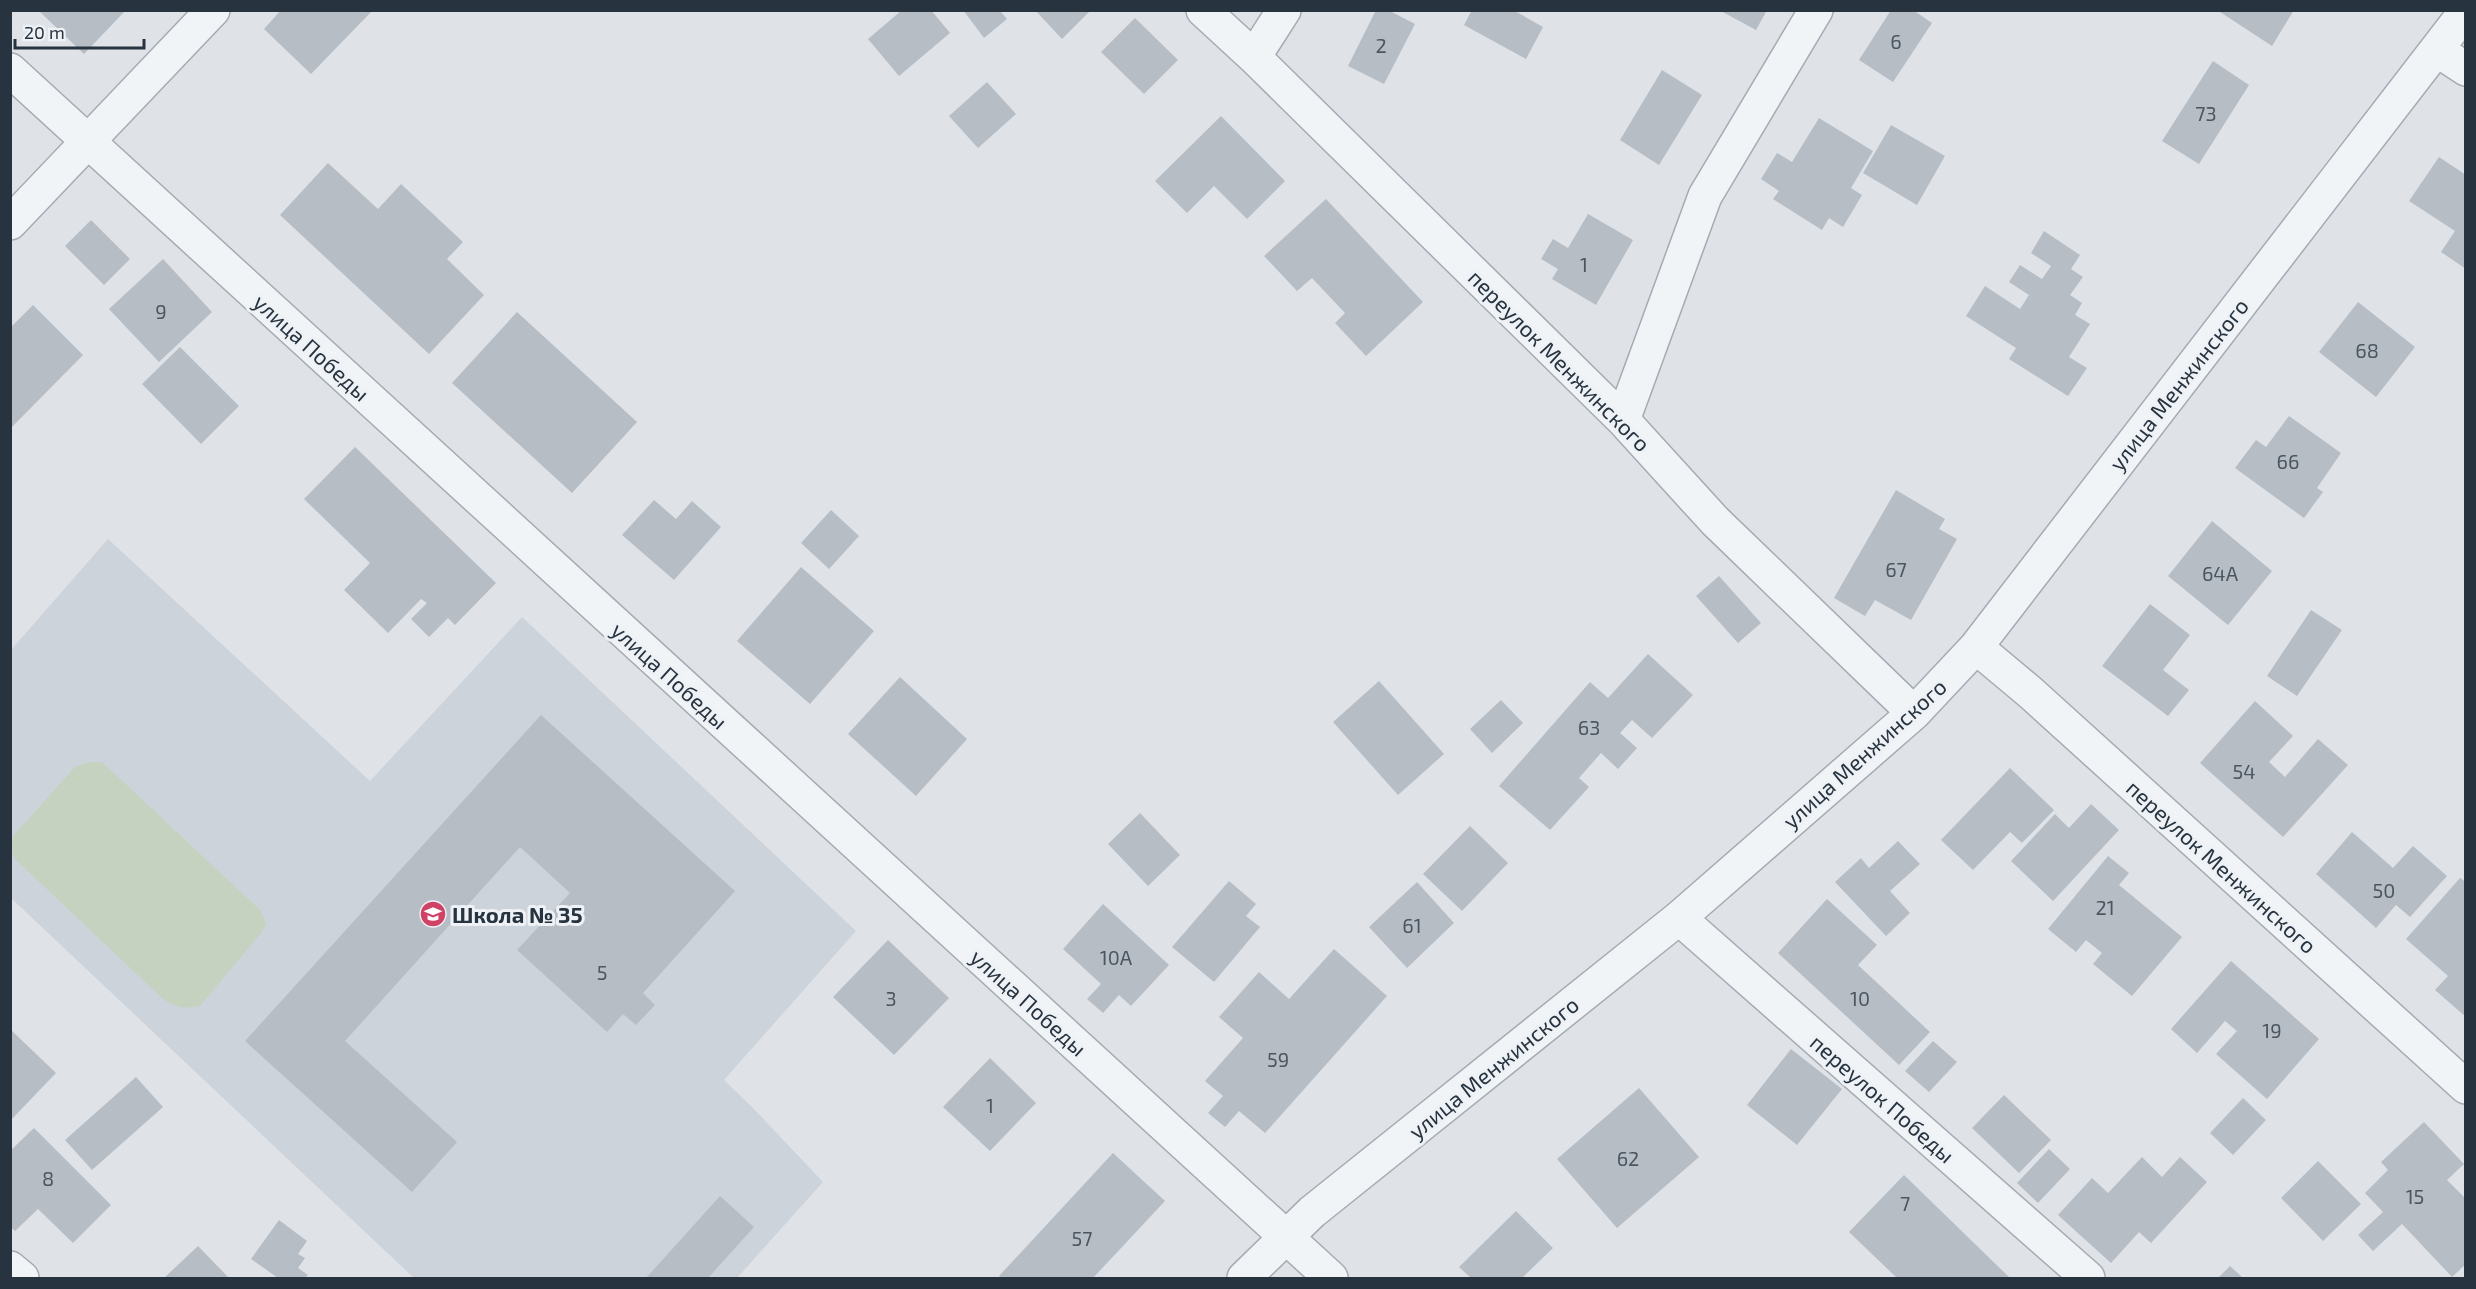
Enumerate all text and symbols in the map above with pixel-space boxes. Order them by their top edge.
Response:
scale bar [15,12,144,50]
text: 20 m [24,21,65,43]
house number: 6 [1890,29,1902,53]
house number: 2 [1375,33,1387,57]
house number: 73 [2195,101,2217,125]
house number: 1 [1580,252,1588,276]
street label: переулок Менжинского [1463,264,1656,457]
street label: улица Победы [248,288,375,407]
street label: улица Менжинского [2103,293,2254,476]
house number: 9 [155,299,167,323]
house number: 68 [2355,338,2379,362]
house number: 66 [2277,449,2299,473]
house number: 67 [1885,557,1907,581]
house number: 64А [2202,561,2239,585]
street label: улица Победы [606,616,733,735]
street label: улица Менжинского [1777,673,1952,834]
house number: 63 [1578,715,1600,739]
house number: 54 [2232,759,2256,783]
street label: переулок Менжинского [2121,774,2322,959]
house number: 50 [2373,878,2395,902]
house number: 21 [2095,895,2115,919]
school or university icon: Школа № 35 [418,899,448,929]
place label: Школа № 35 [452,901,583,927]
house number: 61 [1402,913,1422,937]
street label: улица Победы [965,943,1092,1062]
house number: 10А [1100,945,1133,969]
house number: 5 [597,960,607,984]
house number: 3 [885,986,897,1010]
house number: 10 [1850,986,1870,1010]
street label: улица Менжинского [1403,990,1584,1144]
house number: 19 [2262,1018,2282,1042]
street label: переулок Победы [1805,1028,1960,1168]
house number: 59 [1267,1047,1289,1071]
house number: 1 [986,1093,994,1117]
house number: 62 [1617,1146,1639,1170]
house number: 8 [42,1166,54,1190]
house number: 15 [2406,1184,2424,1208]
house number: 7 [1900,1191,1910,1215]
house number: 57 [1072,1226,1092,1250]

